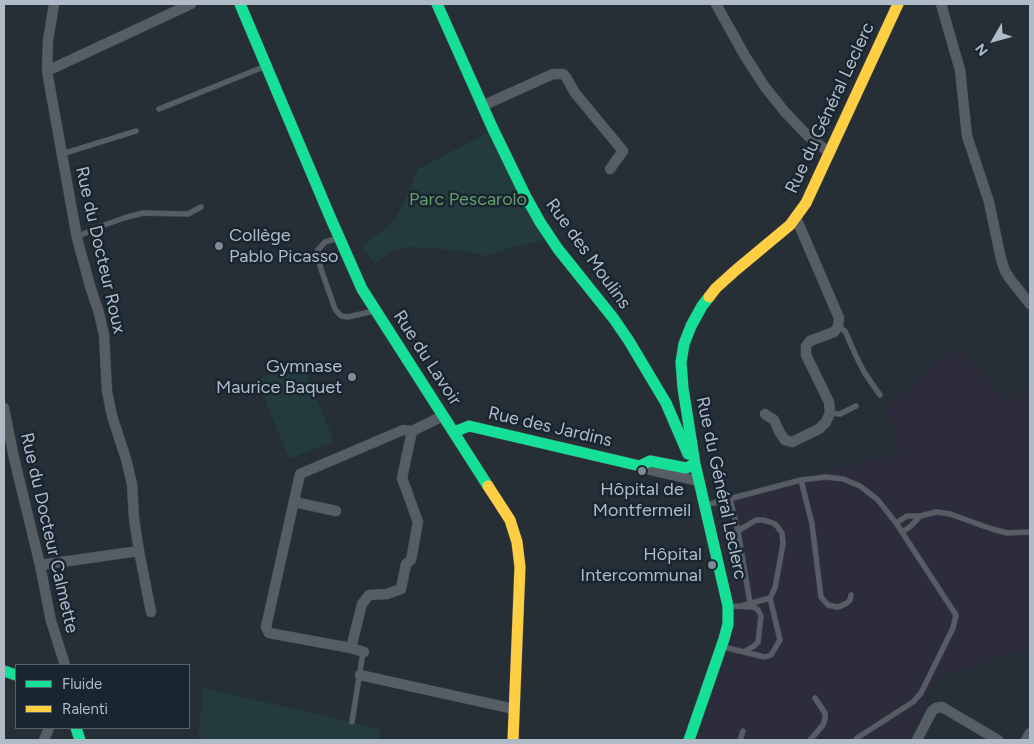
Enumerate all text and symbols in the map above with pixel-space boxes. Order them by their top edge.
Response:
north arrow [969,15,1019,65]
street label: Rue du Général Leclerc [781,19,879,197]
text: N [972,40,992,59]
street label: Rue du Docteur Roux [70,164,130,336]
park label: Parc Pescarolo [409,189,527,211]
street label: Rue des Moulins [541,195,635,313]
place label: Collège Pablo Picasso [229,225,339,268]
marker: Collège Pablo Picasso [213,240,225,252]
street label: Rue du Lavoir [388,306,466,410]
place label: Gymnase Maurice Baquet [216,356,342,398]
marker: Gymnase Maurice Baquet [346,371,358,383]
street label: Rue du Général Leclerc [691,395,751,581]
street label: Rue des Jardins [486,402,614,452]
street label: Rue du Docteur Calmette [15,431,83,635]
marker: Hôpital de Montfermeil [636,465,648,477]
place label: Hôpital de Montfermeil [593,479,691,522]
place label: Hôpital Intercommunal [580,544,702,586]
marker: Hôpital Intercommunal [706,559,718,571]
legend [15,664,190,729]
text: Fluide [62,675,102,693]
text: Ralenti [62,700,108,718]

